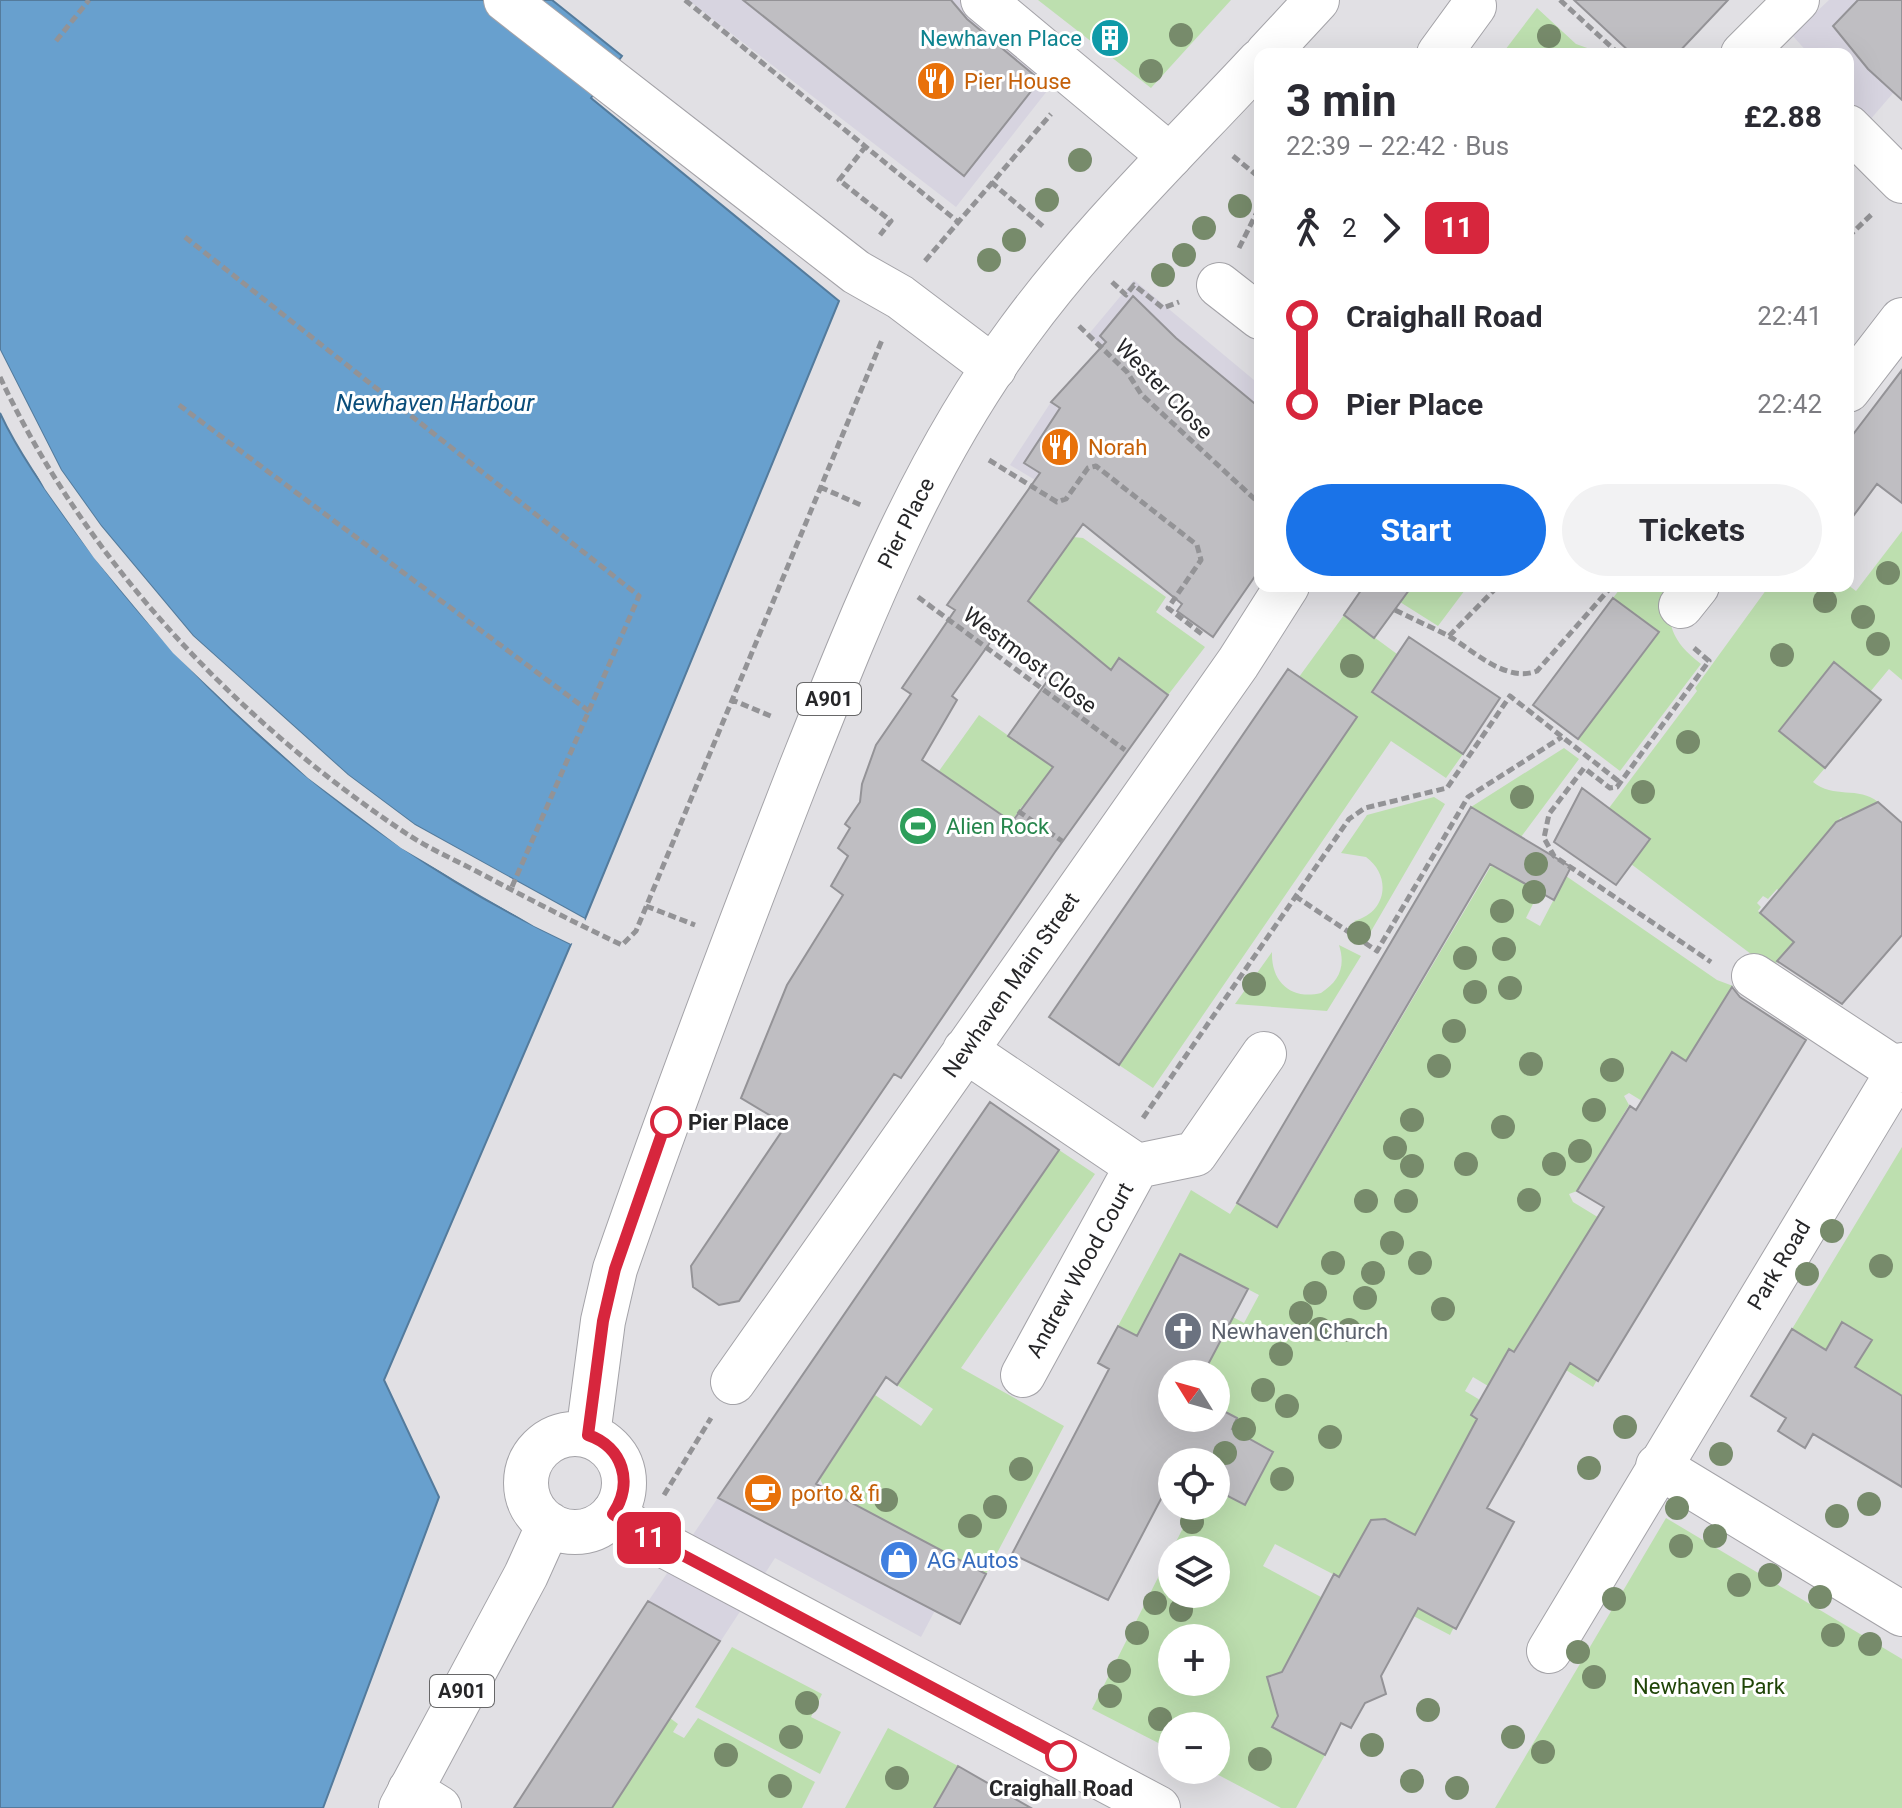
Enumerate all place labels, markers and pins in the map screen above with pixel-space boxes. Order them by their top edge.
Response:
building icon: Newhaven Place [1089,17,1131,59]
place label: Newhaven Place [920,26,1082,51]
restaurant icon: Pier House [915,60,957,102]
place label: Pier House [964,69,1071,94]
restaurant icon: Norah [1039,426,1081,468]
place label: Norah [1088,435,1147,460]
sports icon: Alien Rock [897,805,939,847]
place label: Alien Rock [946,814,1050,839]
marker: Pier Place [651,1107,681,1137]
place label: Pier Place [688,1110,789,1135]
church icon: Newhaven Church [1162,1310,1204,1352]
place label: Newhaven Church [1211,1319,1388,1344]
cafe icon: porto & fi [742,1472,784,1514]
place label: porto & fi [791,1481,880,1506]
shop icon: AG Autos [878,1539,920,1581]
place label: AG Autos [927,1548,1019,1573]
marker: Craighall Road [1046,1741,1076,1771]
place label: Craighall Road [989,1776,1133,1801]

